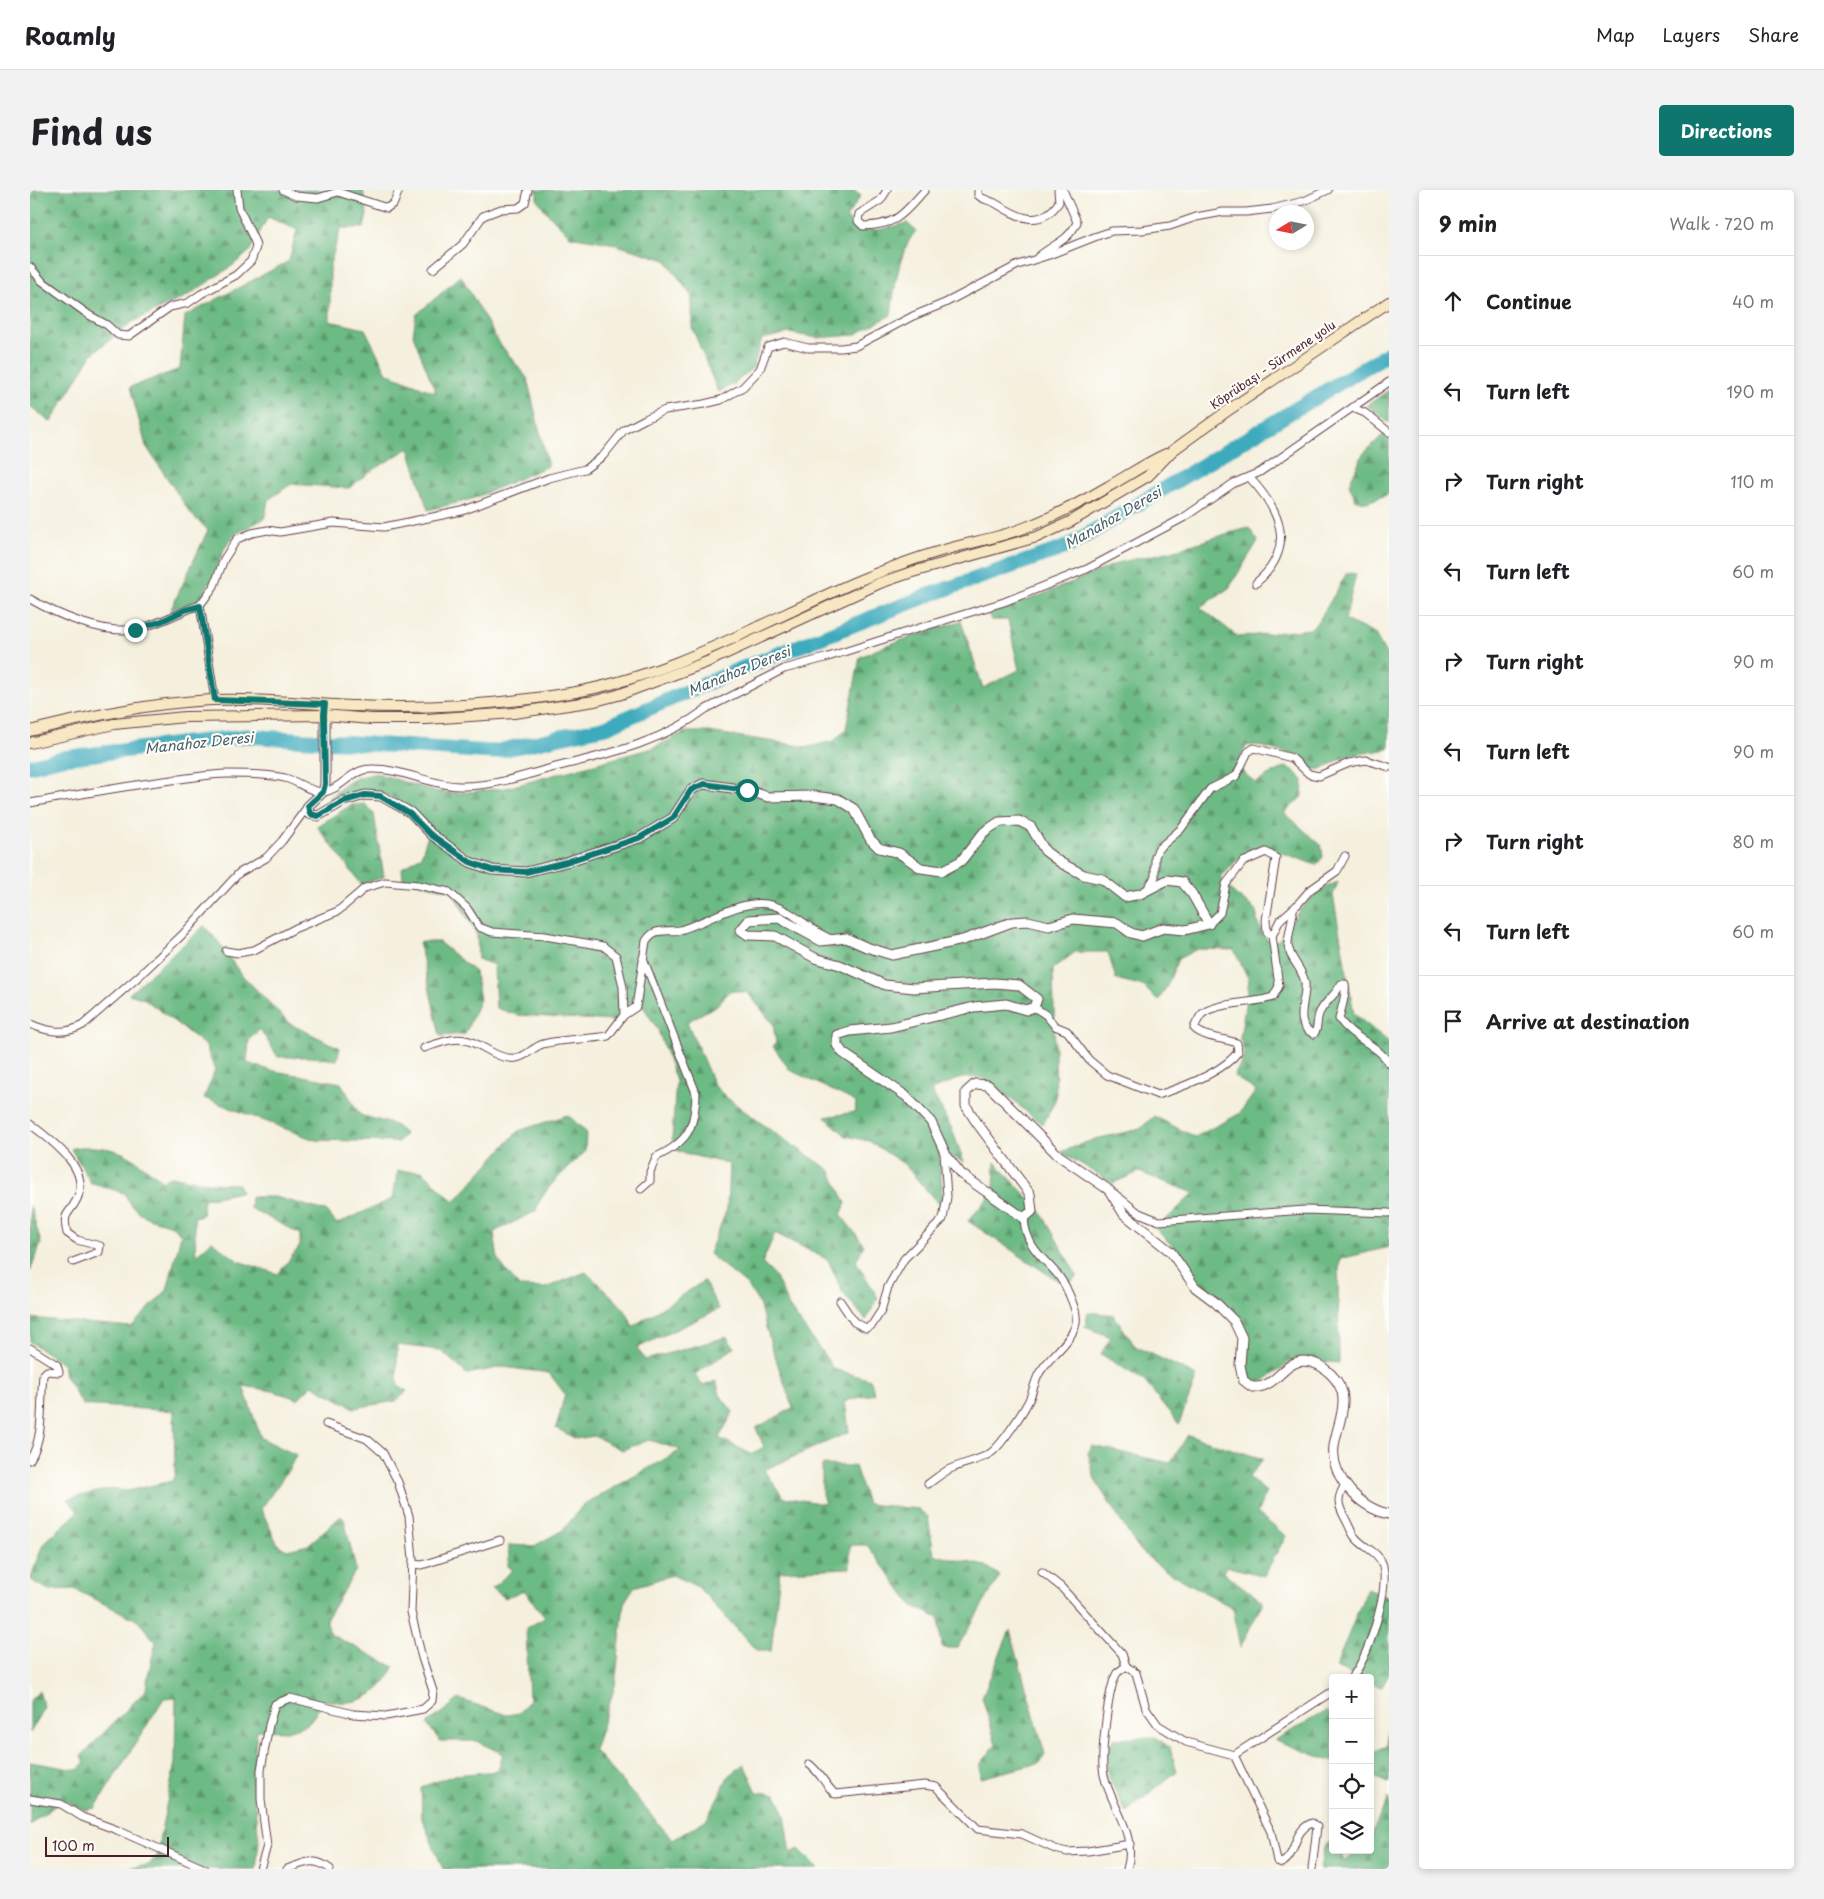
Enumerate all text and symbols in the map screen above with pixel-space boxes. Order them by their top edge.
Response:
text: Roamly [25,17,116,53]
text: Map [1596,21,1635,48]
text: Layers [1663,21,1720,48]
text: Share [1748,21,1799,48]
text: Find us [30,104,152,157]
button: Directions [1659,105,1794,156]
north arrow [1269,205,1314,250]
text: 9 min [1439,207,1497,239]
text: Walk · 720 m [1670,211,1774,235]
icon: ahead [1439,287,1467,315]
text: Continue [1486,287,1572,315]
text: 40 m [1732,289,1774,313]
street label: Köprübaşı - Sürmene yolu [1206,315,1339,413]
icon: left [1439,377,1467,405]
text: Turn left [1486,377,1570,405]
text: 190 m [1726,379,1774,403]
icon: right [1439,467,1467,495]
text: Turn right [1486,467,1584,495]
text: 110 m [1731,469,1774,493]
water label: Manahoz Deresi [1060,480,1167,554]
icon: left [1439,557,1467,585]
text: Turn left [1486,557,1570,585]
text: 60 m [1732,559,1774,583]
route end [124,619,147,642]
water label: Manahoz Deresi [684,640,795,701]
icon: right [1439,647,1467,675]
text: Turn right [1486,647,1584,675]
text: 90 m [1733,649,1774,673]
water label: Manahoz Deresi [144,726,256,759]
icon: left [1439,737,1467,765]
text: Turn left [1486,737,1570,765]
text: 90 m [1733,739,1774,763]
route start [736,779,759,802]
icon: right [1439,827,1467,855]
text: Turn right [1486,827,1584,855]
text: 80 m [1732,829,1774,853]
icon: left [1439,917,1467,945]
text: Turn left [1486,917,1570,945]
text: 60 m [1732,919,1774,943]
icon: arrive [1439,1007,1467,1035]
text: Arrive at destination [1486,1007,1690,1035]
map controls [1329,1674,1374,1854]
button: + [1329,1674,1374,1719]
button: − [1329,1719,1374,1764]
button: locate [1329,1764,1374,1809]
button: layers [1329,1809,1374,1854]
scale bar [45,1834,169,1857]
text: 100 m [52,1835,95,1856]

